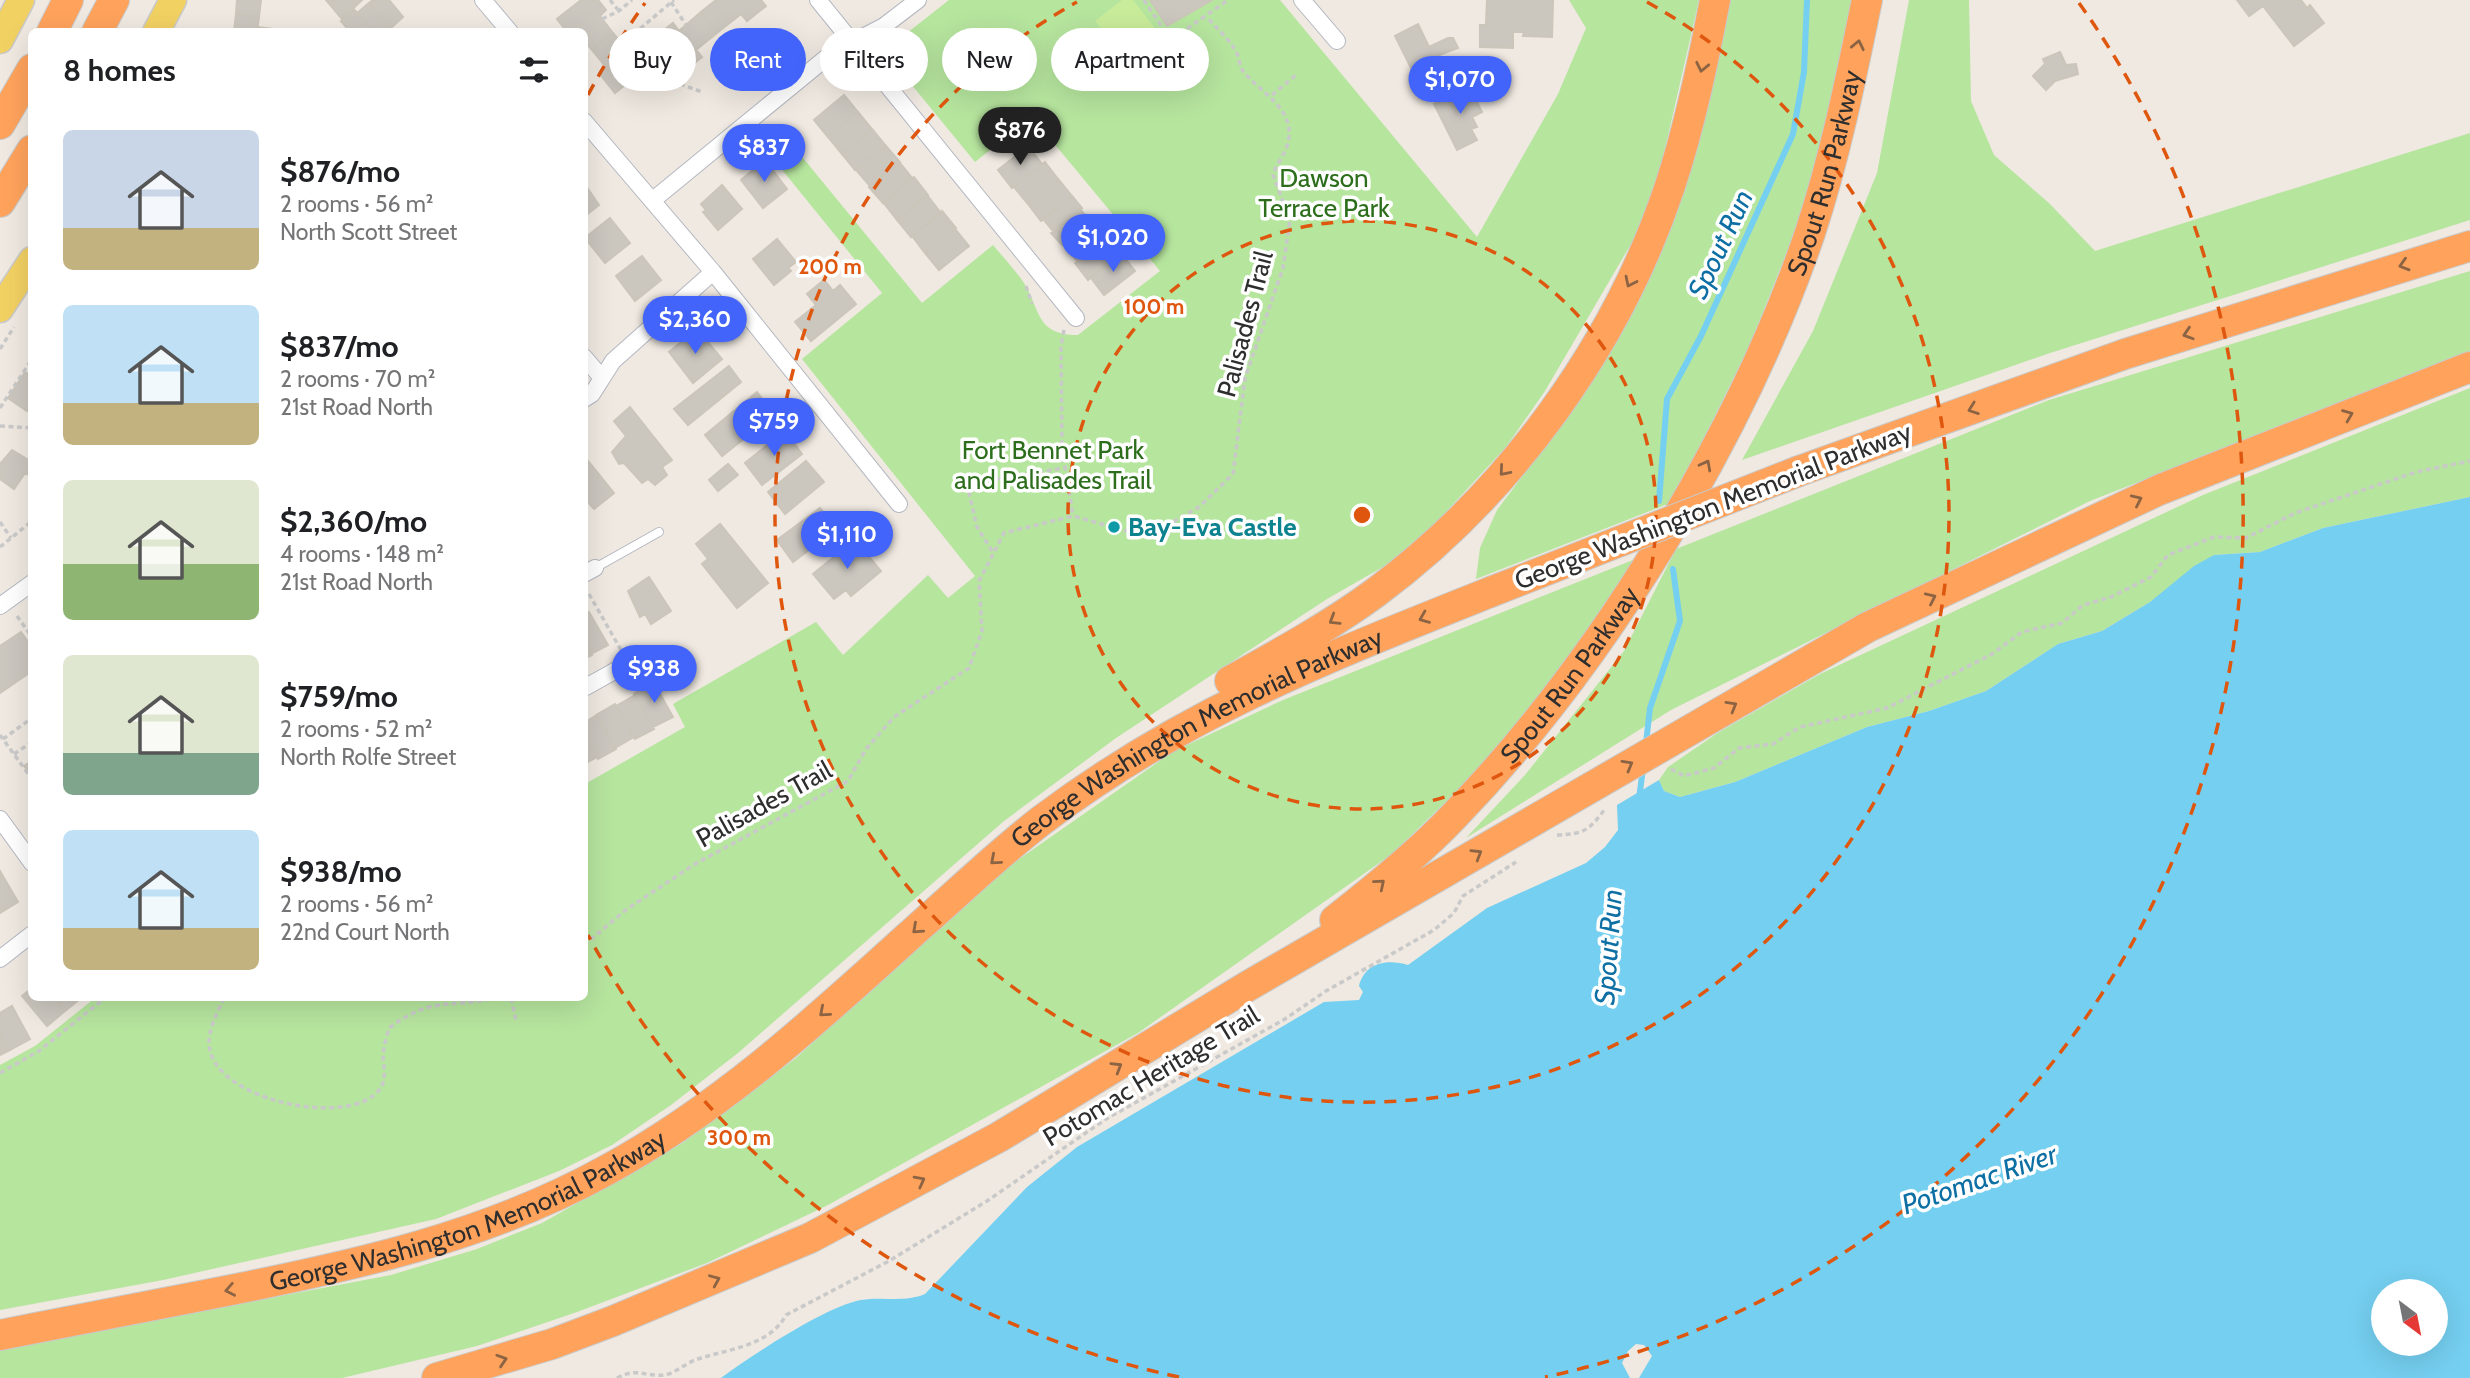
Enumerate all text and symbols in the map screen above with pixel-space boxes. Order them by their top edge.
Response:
chip: Buy [609,28,696,91]
chip: Rent [710,28,806,91]
chip: Filters [820,28,928,91]
chip: New [942,28,1037,91]
chip: Apartment [1051,28,1209,91]
one-way arrow [1849,39,1864,51]
icon: filters [515,51,553,89]
text: 8 homes [63,52,176,89]
pin: $1,070 [1403,57,1517,116]
one-way arrow [1695,61,1710,73]
text: $1,070 [1425,65,1495,93]
street label: Spout Run Parkway [1780,67,1868,280]
pin: $876 [979,108,1061,167]
text: $876 [994,116,1046,144]
pin: $837 [723,124,805,184]
text: $837 [738,133,790,161]
text: $876/mo [280,153,400,190]
icon: home [119,158,203,242]
park label: Dawson Terrace Park [1258,162,1390,224]
water label: Spout Run [1680,184,1760,304]
text: 2 rooms · 56 m² [280,190,434,218]
pin: $1,020 [1056,215,1170,274]
text: North Scott Street [280,218,457,246]
text: $1,020 [1077,223,1149,251]
street label: Palisades Trail [1210,247,1280,401]
text: 200 m [798,254,862,279]
one-way arrow [2399,257,2411,272]
one-way arrow [1624,275,1638,287]
text: 100 m [1124,294,1184,319]
pin: $2,360 [638,296,752,356]
text: $2,360 [659,305,731,333]
one-way arrow [2182,326,2194,340]
text: $837/mo [280,328,399,365]
icon: home [119,333,203,417]
text: 2 rooms · 70 m² [280,365,435,393]
text: 21st Road North [280,393,433,421]
pin: $759 [733,398,815,458]
one-way arrow [1967,400,1979,414]
text: $759 [749,407,799,435]
one-way arrow [2341,410,2353,424]
street label: George Washington Memorial Parkway [1510,415,1916,597]
park label: Fort Bennet Park and Palisades Trail [954,434,1152,496]
one-way arrow [1698,459,1711,472]
one-way arrow [1500,463,1512,476]
one-way arrow [2130,494,2142,508]
text: $2,360/mo [280,503,427,540]
centre of rings [1350,503,1374,527]
icon: home [119,508,203,592]
place label: Bay-Eva Castle [1128,511,1297,543]
pin: $1,110 [790,512,904,571]
marker: Bay-Eva Castle [1106,519,1122,535]
text: $1,110 [817,520,877,548]
text: 4 rooms · 148 m² [280,540,444,568]
text: 21st Road North [280,568,433,596]
street label: Spout Run Parkway [1493,581,1646,770]
one-way arrow [1924,592,1937,606]
one-way arrow [1419,610,1431,624]
one-way arrow [1329,612,1342,625]
street label: George Washington Memorial Parkway [1004,621,1387,855]
pin: $938 [613,646,695,705]
text: $938 [628,654,680,682]
text: $759/mo [280,678,398,715]
icon: home [119,683,203,767]
one-way arrow [1724,701,1737,714]
text: 2 rooms · 52 m² [280,715,433,743]
text: North Rolfe Street [280,743,456,771]
street label: Palisades Trail [691,754,837,854]
one-way arrow [1621,761,1634,774]
one-way arrow [1470,849,1483,862]
one-way arrow [990,852,1003,864]
text: $938/mo [280,853,402,890]
icon: home [119,858,203,942]
one-way arrow [1371,880,1384,892]
water label: Spout Run [1587,888,1629,1006]
text: 2 rooms · 56 m² [280,890,434,918]
text: 22nd Court North [280,918,450,946]
one-way arrow [912,921,925,934]
street label: Potomac Heritage Trail [1037,999,1265,1153]
one-way arrow [820,1004,833,1016]
one-way arrow [1109,1062,1122,1075]
street label: George Washington Memorial Parkway [266,1123,672,1298]
text: 300 m [707,1125,771,1150]
water label: Potomac River [1897,1136,2062,1221]
one-way arrow [913,1176,925,1189]
one-way arrow [708,1274,721,1288]
north arrow [2371,1279,2448,1356]
map controls [2371,1279,2448,1356]
one-way arrow [224,1282,236,1297]
one-way arrow [496,1353,508,1368]

